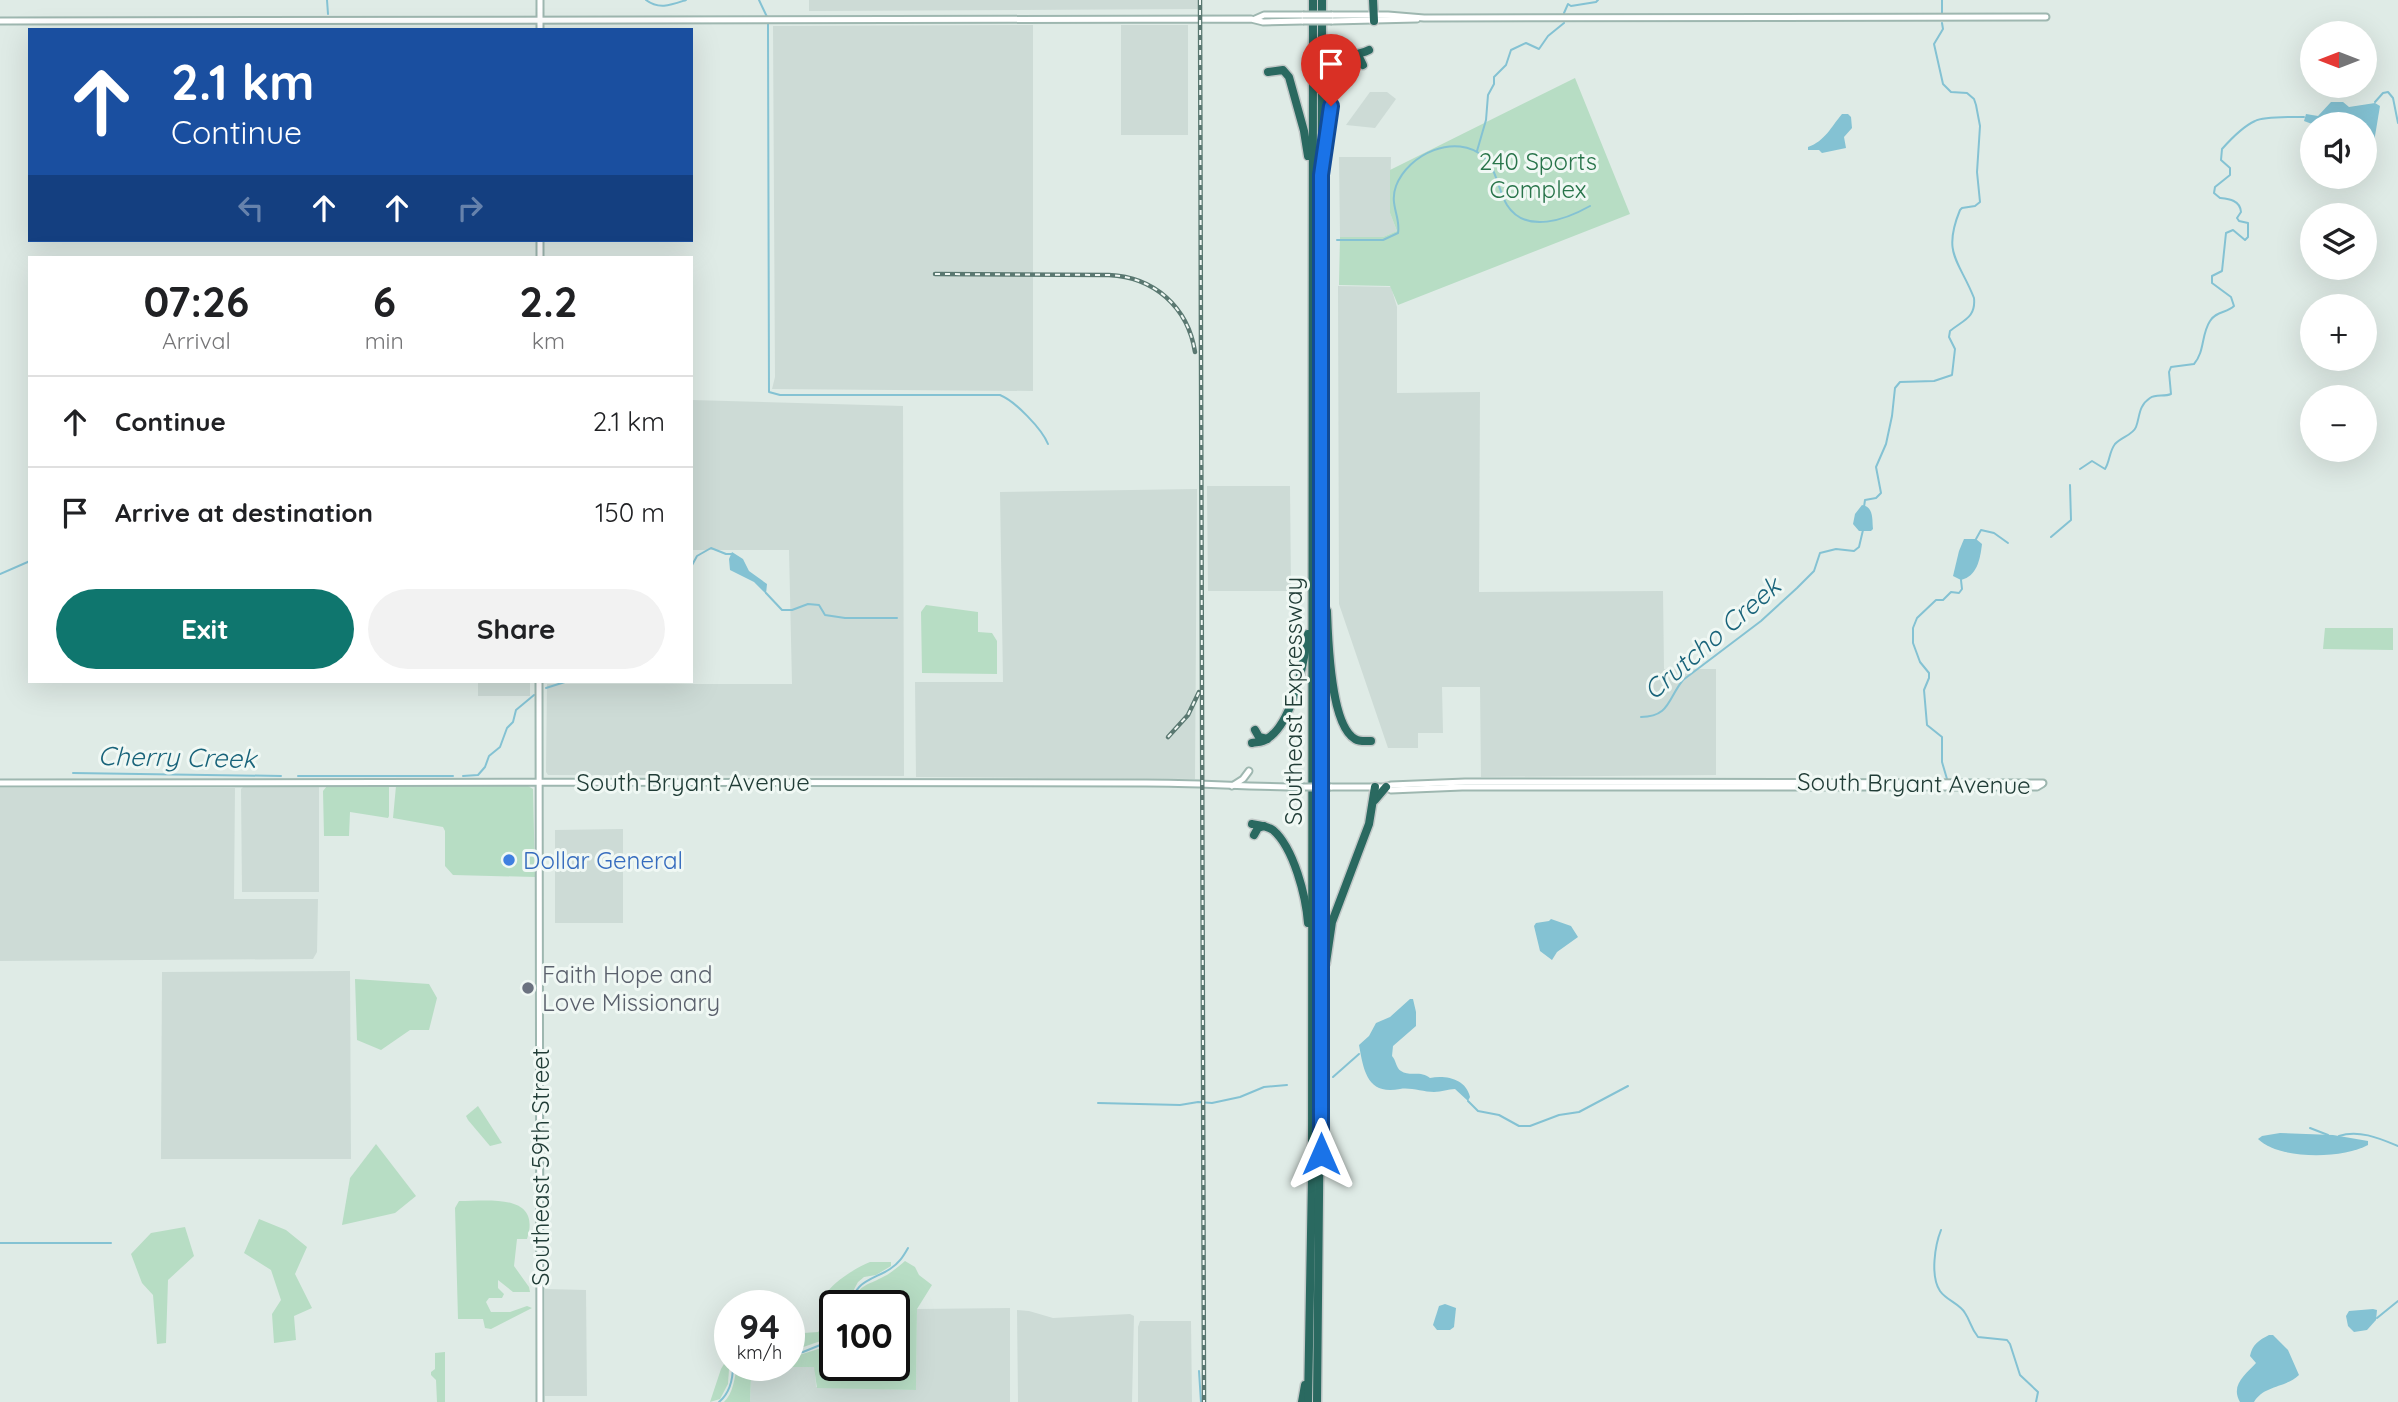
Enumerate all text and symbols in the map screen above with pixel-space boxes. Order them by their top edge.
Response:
north arrow [2300,21,2376,98]
map controls [2300,21,2377,462]
pin [1301,34,1361,106]
icon: arrive [1312,45,1350,83]
text: 2.1 km [171,51,314,112]
icon: ahead [56,56,147,147]
text: Continue [171,112,302,152]
button: sound [2300,112,2377,189]
park label: 240 Sports Complex [1479,146,1597,204]
icon: left [232,189,270,227]
icon: ahead [305,189,343,227]
icon: ahead [378,189,416,227]
icon: right [451,189,489,227]
button: layers [2300,203,2377,280]
text: 07:26 [143,275,249,328]
text: 6 [373,275,396,328]
text: 2.2 [519,275,578,328]
button: + [2300,294,2377,371]
text: Arrival [162,326,231,355]
text: min [365,326,404,355]
text: km [532,326,565,355]
button: − [2300,385,2377,462]
icon: ahead [56,403,94,441]
text: Continue [115,405,226,438]
text: 2.1 km [593,405,665,438]
icon: arrive [56,494,94,532]
text: Arrive at destination [115,496,373,529]
text: 150 m [595,496,665,529]
water label: Crutcho Creek [1637,568,1789,707]
street label: Southeast Expressway [1278,577,1308,825]
button: Exit [56,589,354,669]
button: Share [368,589,665,669]
water label: Cherry Creek [98,739,258,775]
street label: South Bryant Avenue [1797,766,2031,800]
street label: South Bryant Avenue [576,767,810,797]
place label: Dollar General [523,845,683,875]
marker: Dollar General [501,852,517,868]
place label: Faith Hope and Love Missionary [542,959,720,1017]
marker: Faith Hope and Love Missionary [520,980,536,996]
street label: Southeast 59th Street [525,1048,555,1286]
position arrow [1284,1117,1358,1191]
speed limit sign: 100 [819,1290,910,1381]
text: 94 [739,1304,780,1348]
text: km/h [737,1341,782,1364]

